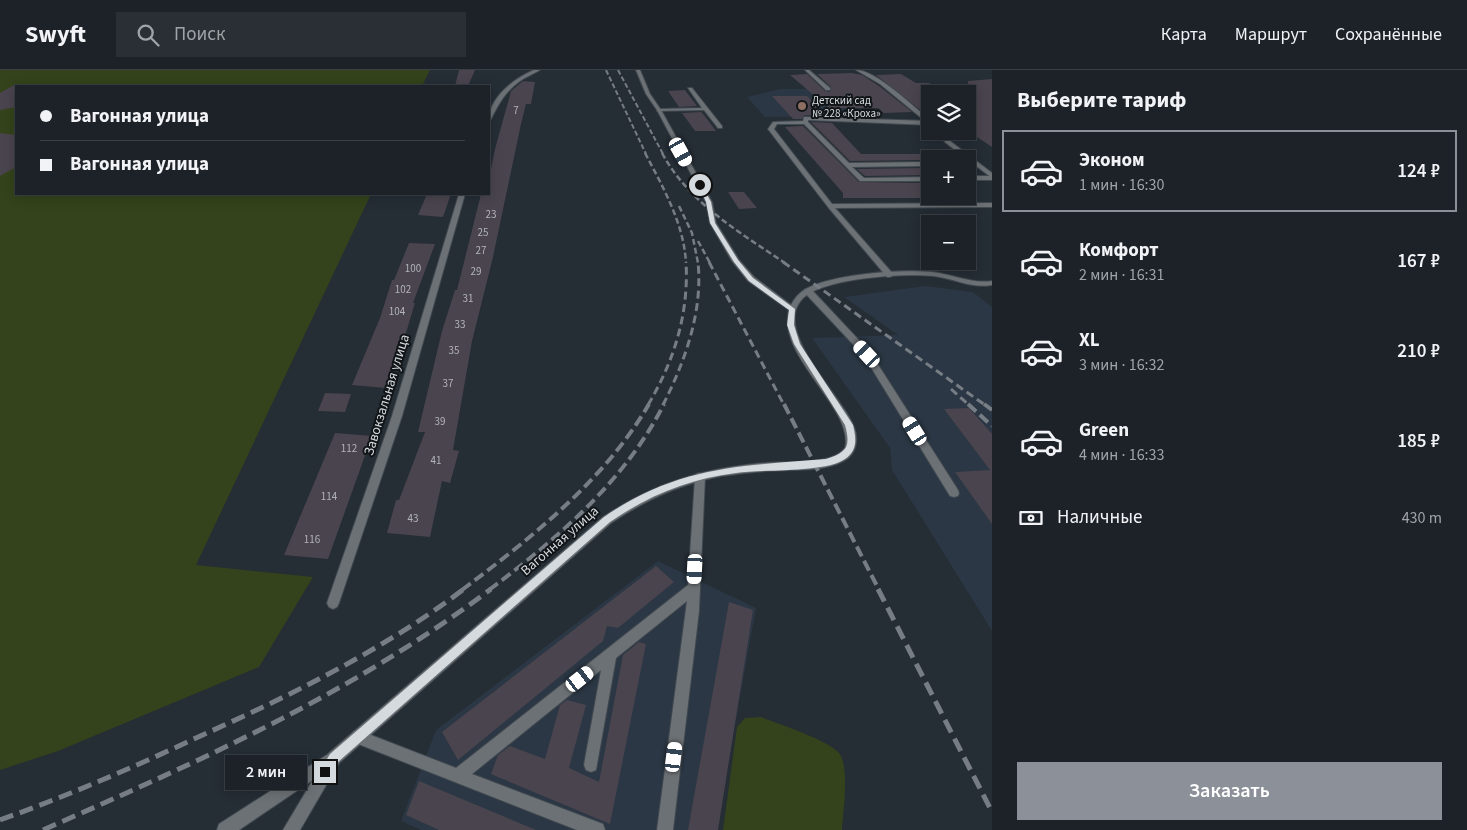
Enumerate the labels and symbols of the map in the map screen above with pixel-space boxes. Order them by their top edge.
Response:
place label: Детский сад № 228 «Кроха» [812,93,881,121]
marker: Детский сад № 228 «Кроха» [796,100,808,112]
house number: 7 [513,103,519,118]
car [667,135,694,169]
route start [689,174,711,196]
house number: 23 [486,207,496,222]
house number: 25 [478,225,488,240]
house number: 27 [476,243,486,258]
house number: 100 [405,261,421,276]
house number: 29 [471,264,481,279]
house number: 102 [395,282,411,297]
house number: 31 [463,291,473,306]
house number: 104 [389,304,406,319]
house number: 33 [455,317,465,332]
street label: Завокзальная улица [359,332,415,458]
car [851,338,882,370]
house number: 35 [449,343,459,358]
house number: 37 [443,376,453,391]
house number: 39 [435,414,445,429]
car [900,414,929,448]
house number: 112 [341,441,357,456]
house number: 41 [431,453,441,468]
house number: 114 [321,489,338,504]
street label: Вагонная улица [517,501,603,581]
house number: 43 [408,511,418,526]
house number: 116 [304,532,321,547]
car [686,554,703,584]
car [563,664,596,694]
car [664,741,683,773]
callout: 2 мин [225,754,308,790]
route end [314,761,336,783]

